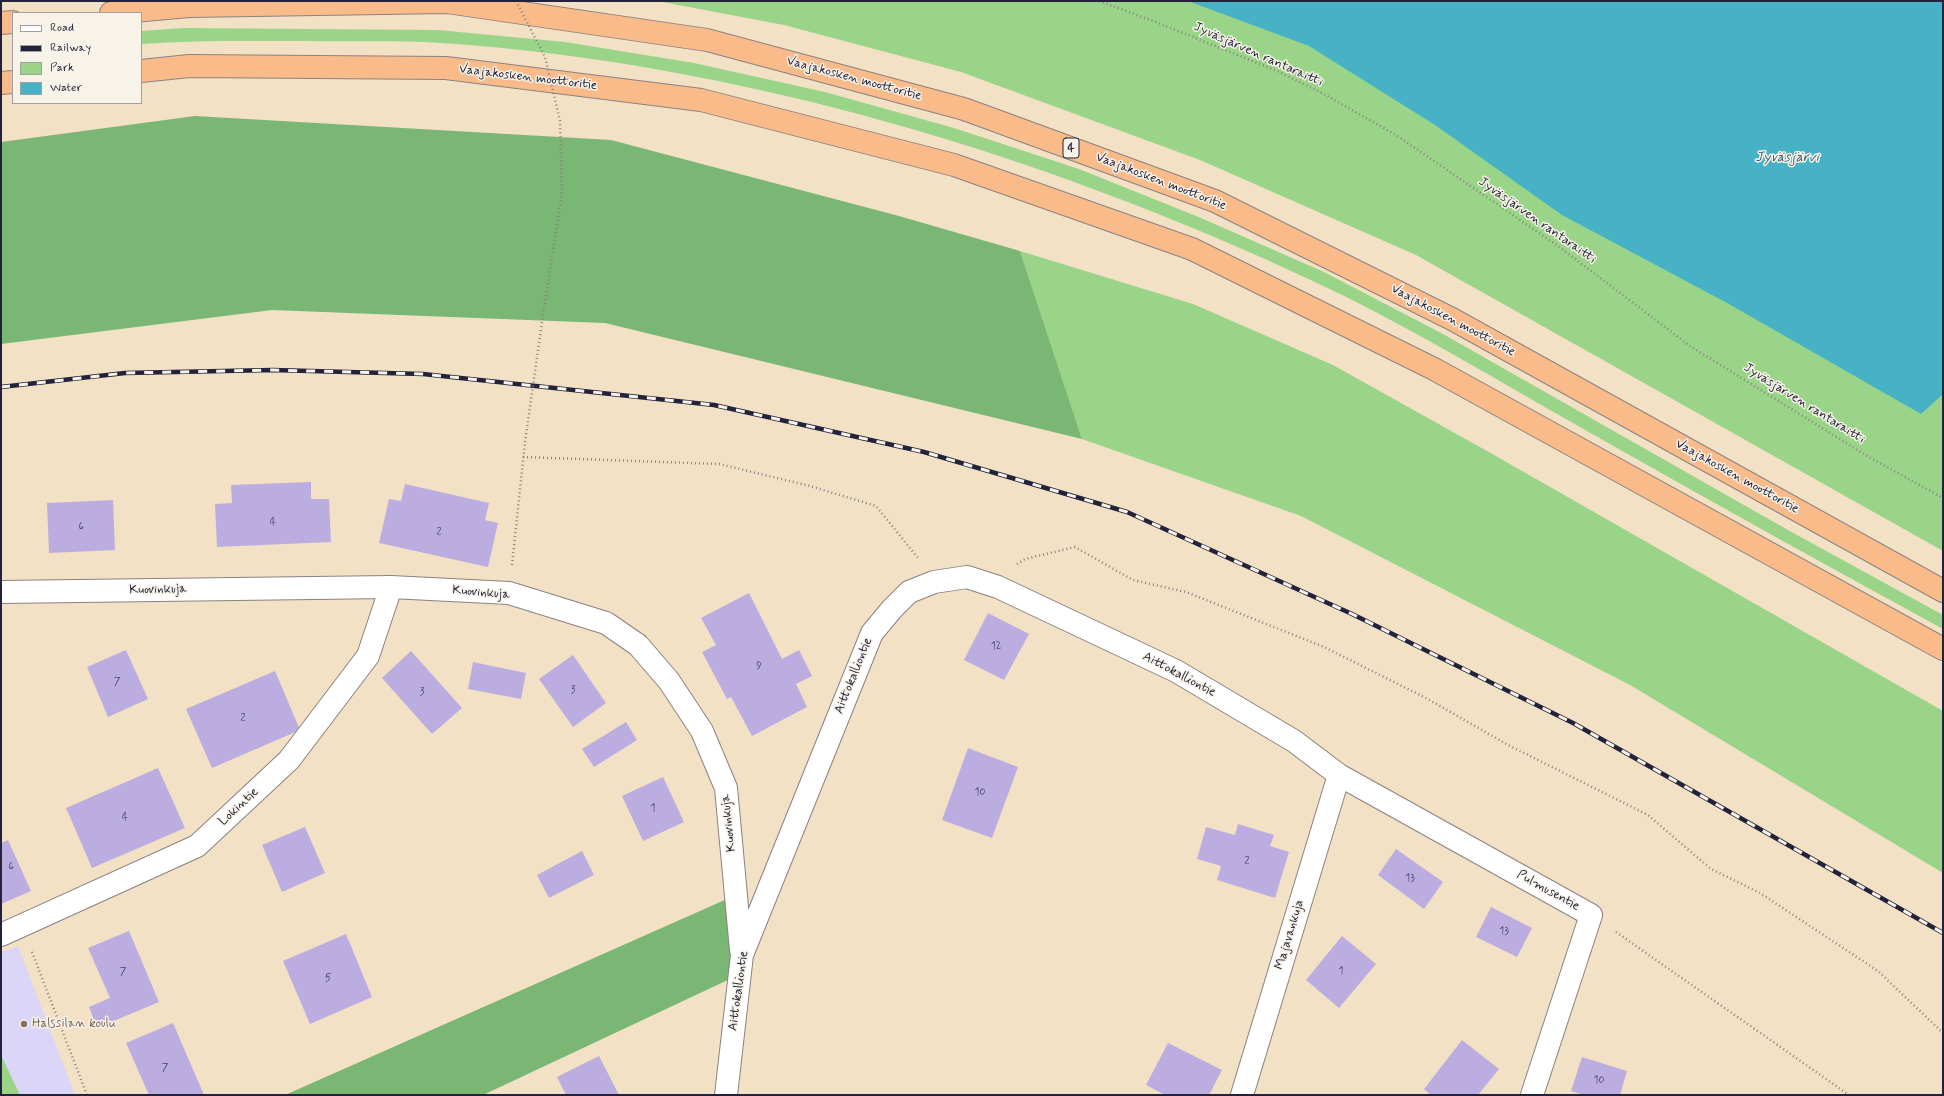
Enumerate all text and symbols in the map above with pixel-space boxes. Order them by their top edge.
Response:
legend [12,12,142,104]
street label: Jyväsjärven rantaraitti [1191,19,1325,91]
text: Road [50,20,74,36]
text: Railway [50,40,91,56]
street label: Vaajakosken moottoritie [785,54,923,104]
text: Park [50,60,74,76]
street label: Vaajakosken moottoritie [458,62,598,94]
text: Water [50,80,82,96]
road number: 4 [1063,138,1079,158]
street label: Vaajakosken moottoritie [1093,150,1229,214]
water label: Jyväsjärvi [1755,150,1819,166]
street label: Jyväsjärven rantaraitti [1475,174,1599,268]
street label: Vaajakosken moottoritie [1388,282,1518,360]
street label: Jyväsjärven rantaraitti [1741,360,1867,448]
street label: Vaajakosken moottoritie [1673,437,1801,517]
house number: 4 [270,516,276,530]
house number: 6 [78,520,84,534]
house number: 2 [436,526,442,540]
street label: Kuovinkuja [129,582,187,598]
street label: Kuovinkuja [452,583,510,603]
street label: Aittokalliontie [832,636,876,716]
house number: 12 [991,640,1001,654]
street label: Aittokalliontie [1140,649,1218,701]
house number: 9 [756,660,762,674]
house number: 7 [114,676,120,690]
house number: 3 [571,684,575,698]
house number: 3 [420,686,424,700]
house number: 2 [240,712,246,726]
street label: Lokintie [216,785,262,829]
house number: 10 [974,786,986,800]
street label: Kuovinkuja [718,793,740,853]
house number: 1 [651,802,655,816]
house number: 4 [122,811,128,825]
house number: 2 [1244,855,1250,869]
house number: 6 [8,860,14,874]
street label: Pulmusentie [1514,867,1582,915]
house number: 13 [1405,872,1415,886]
street label: Majavankuja [1272,898,1308,972]
house number: 13 [1499,925,1509,939]
street label: Aittokalliontie [726,950,752,1032]
house number: 1 [1339,965,1343,979]
house number: 7 [120,966,126,980]
house number: 5 [325,972,331,986]
place label: Halssilan koulu [32,1016,116,1032]
marker: Halssilan koulu [19,1019,29,1029]
house number: 7 [162,1062,168,1076]
house number: 10 [1593,1074,1605,1088]

